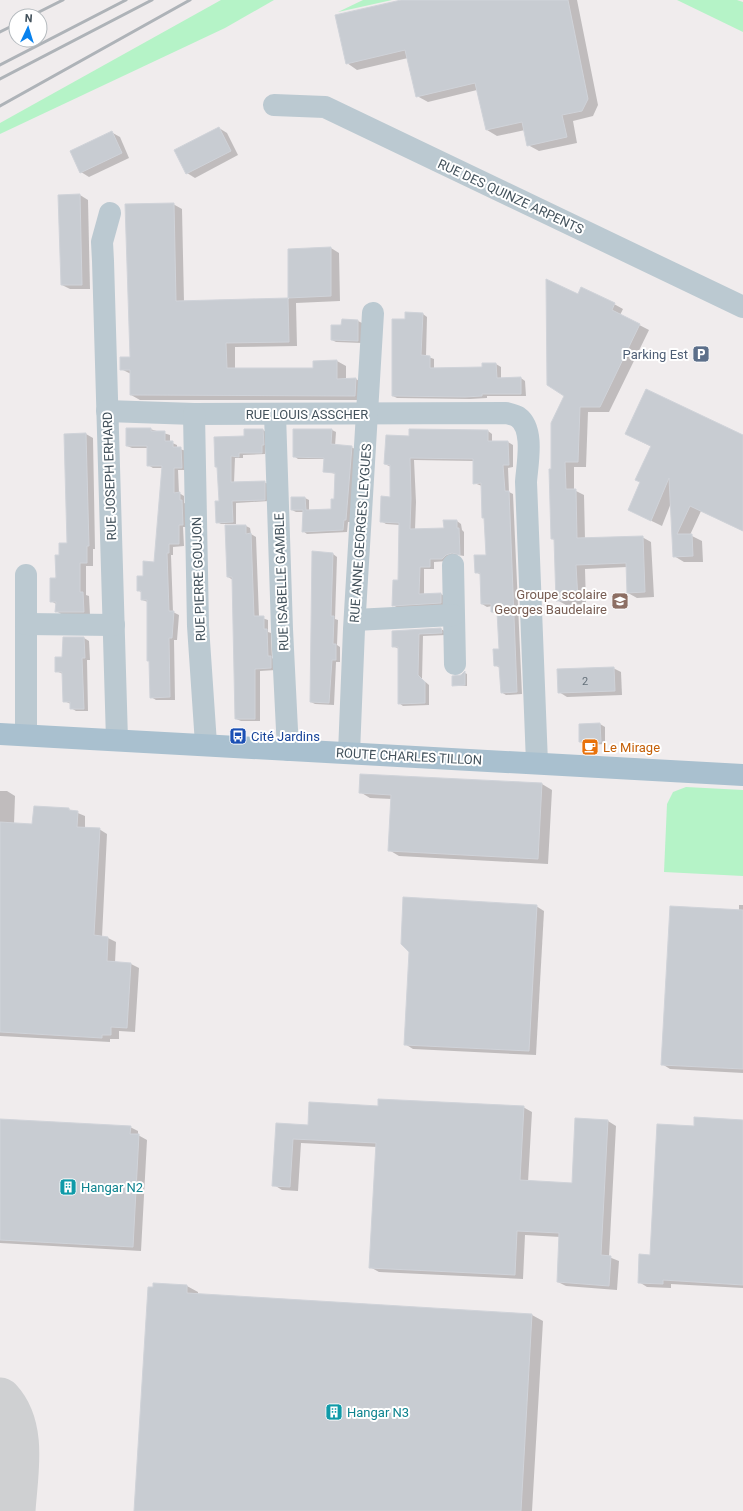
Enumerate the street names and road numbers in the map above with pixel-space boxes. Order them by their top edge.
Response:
street label: RUE DES QUINZE ARPENTS [436,156,586,237]
street label: RUE LOUIS ASSCHER [246,407,368,422]
street label: RUE JOSEPH ERHARD [100,411,119,541]
street label: RUE ANNE GEORGES LEYGUES [347,443,374,623]
street label: RUE ISABELLE GAMBLE [272,513,291,651]
street label: RUE PIERRE GOUJON [189,517,208,641]
street label: ROUTE CHARLES TILLON [336,745,482,768]

